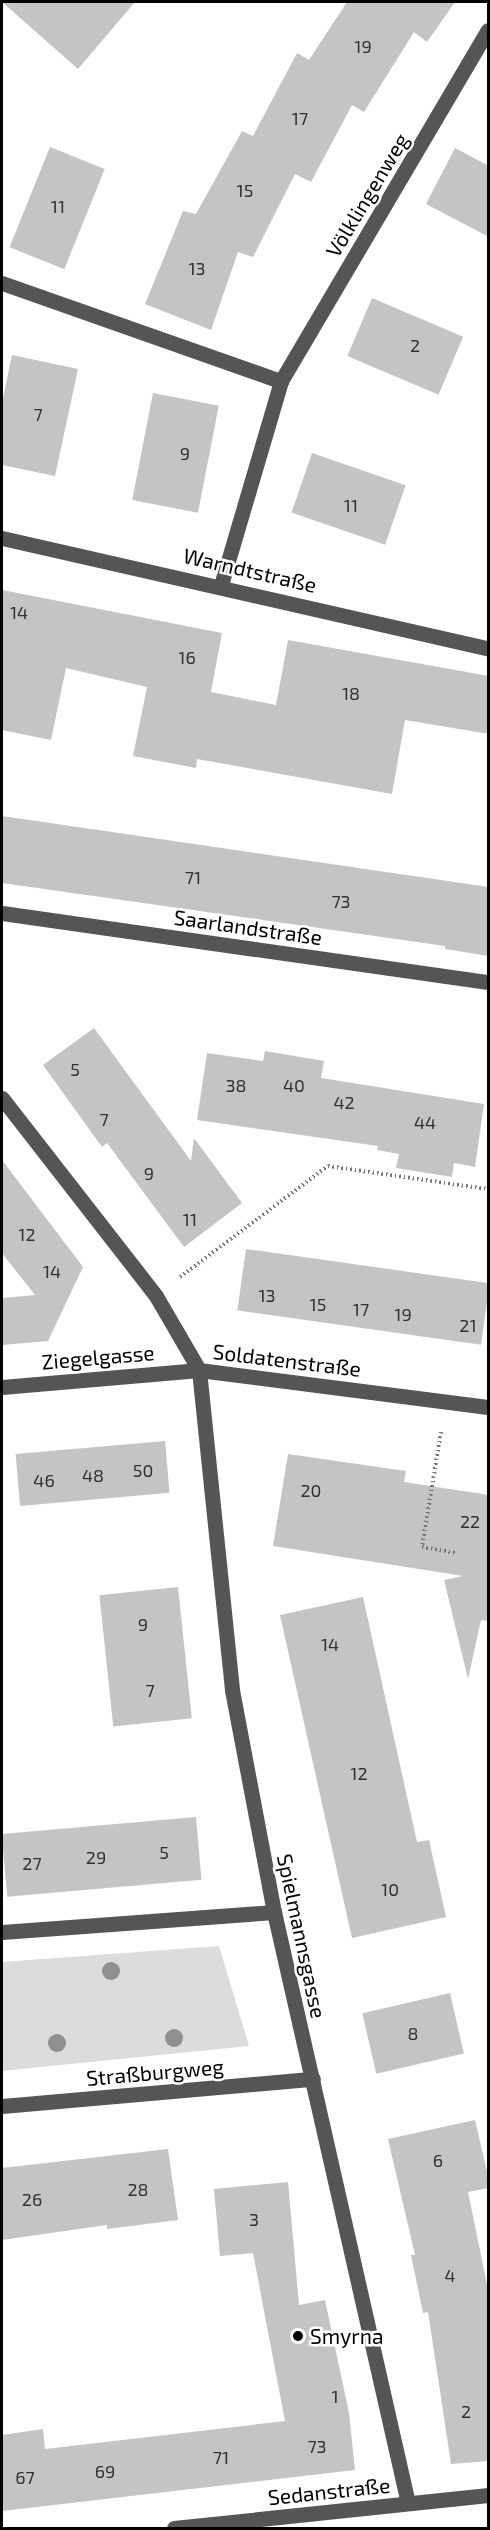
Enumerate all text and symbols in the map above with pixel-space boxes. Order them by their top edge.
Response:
house number: 19 [354,35,372,57]
house number: 17 [292,107,308,129]
street label: Völklingenweg [320,129,414,261]
house number: 15 [237,179,253,201]
house number: 11 [51,195,65,217]
house number: 13 [188,257,206,279]
house number: 2 [410,334,420,356]
house number: 7 [33,403,43,425]
house number: 9 [180,442,190,464]
house number: 11 [344,494,358,516]
street label: Warndtstraße [181,542,319,598]
house number: 14 [10,601,28,623]
house number: 16 [178,646,196,668]
house number: 18 [342,682,360,704]
house number: 71 [185,866,201,888]
house number: 73 [331,890,351,912]
street label: Saarlandstraße [172,904,324,950]
house number: 5 [70,1058,80,1080]
house number: 38 [226,1074,246,1096]
house number: 40 [283,1074,305,1096]
house number: 42 [333,1091,355,1113]
house number: 7 [99,1108,109,1130]
house number: 44 [414,1111,436,1133]
house number: 9 [144,1162,154,1184]
house number: 11 [183,1208,197,1230]
house number: 12 [18,1223,36,1245]
house number: 14 [43,1260,61,1282]
house number: 13 [258,1284,276,1306]
house number: 15 [310,1293,326,1315]
house number: 17 [353,1298,369,1320]
house number: 19 [394,1303,412,1325]
house number: 21 [459,1314,477,1336]
street label: Soldatenstraße [211,1338,363,1382]
street label: Ziegelgasse [40,1340,156,1374]
house number: 50 [133,1459,153,1481]
house number: 48 [82,1464,104,1486]
house number: 46 [33,1469,55,1491]
house number: 20 [301,1479,321,1501]
house number: 22 [460,1510,480,1532]
house number: 9 [138,1613,148,1635]
house number: 14 [321,1633,339,1655]
house number: 7 [145,1679,155,1701]
house number: 12 [350,1762,368,1784]
house number: 5 [159,1841,169,1863]
house number: 29 [86,1846,106,1868]
street label: Spielmannsgasse [272,1851,332,2021]
house number: 27 [22,1852,42,1874]
house number: 10 [381,1878,399,1900]
house number: 8 [408,2022,418,2044]
street label: Straßburgweg [85,2053,225,2091]
house number: 6 [433,2149,443,2171]
house number: 28 [127,2178,149,2200]
house number: 26 [22,2188,42,2210]
house number: 3 [249,2208,259,2230]
house number: 4 [444,2264,456,2286]
place label: Smyrna [310,2323,383,2349]
marker: Smyrna [291,2329,305,2343]
house number: 1 [331,2385,339,2407]
house number: 2 [461,2400,471,2422]
house number: 73 [307,2435,327,2457]
house number: 71 [213,2446,229,2468]
house number: 69 [95,2460,115,2482]
house number: 67 [15,2466,35,2488]
street label: Sedanstraße [267,2472,391,2510]

